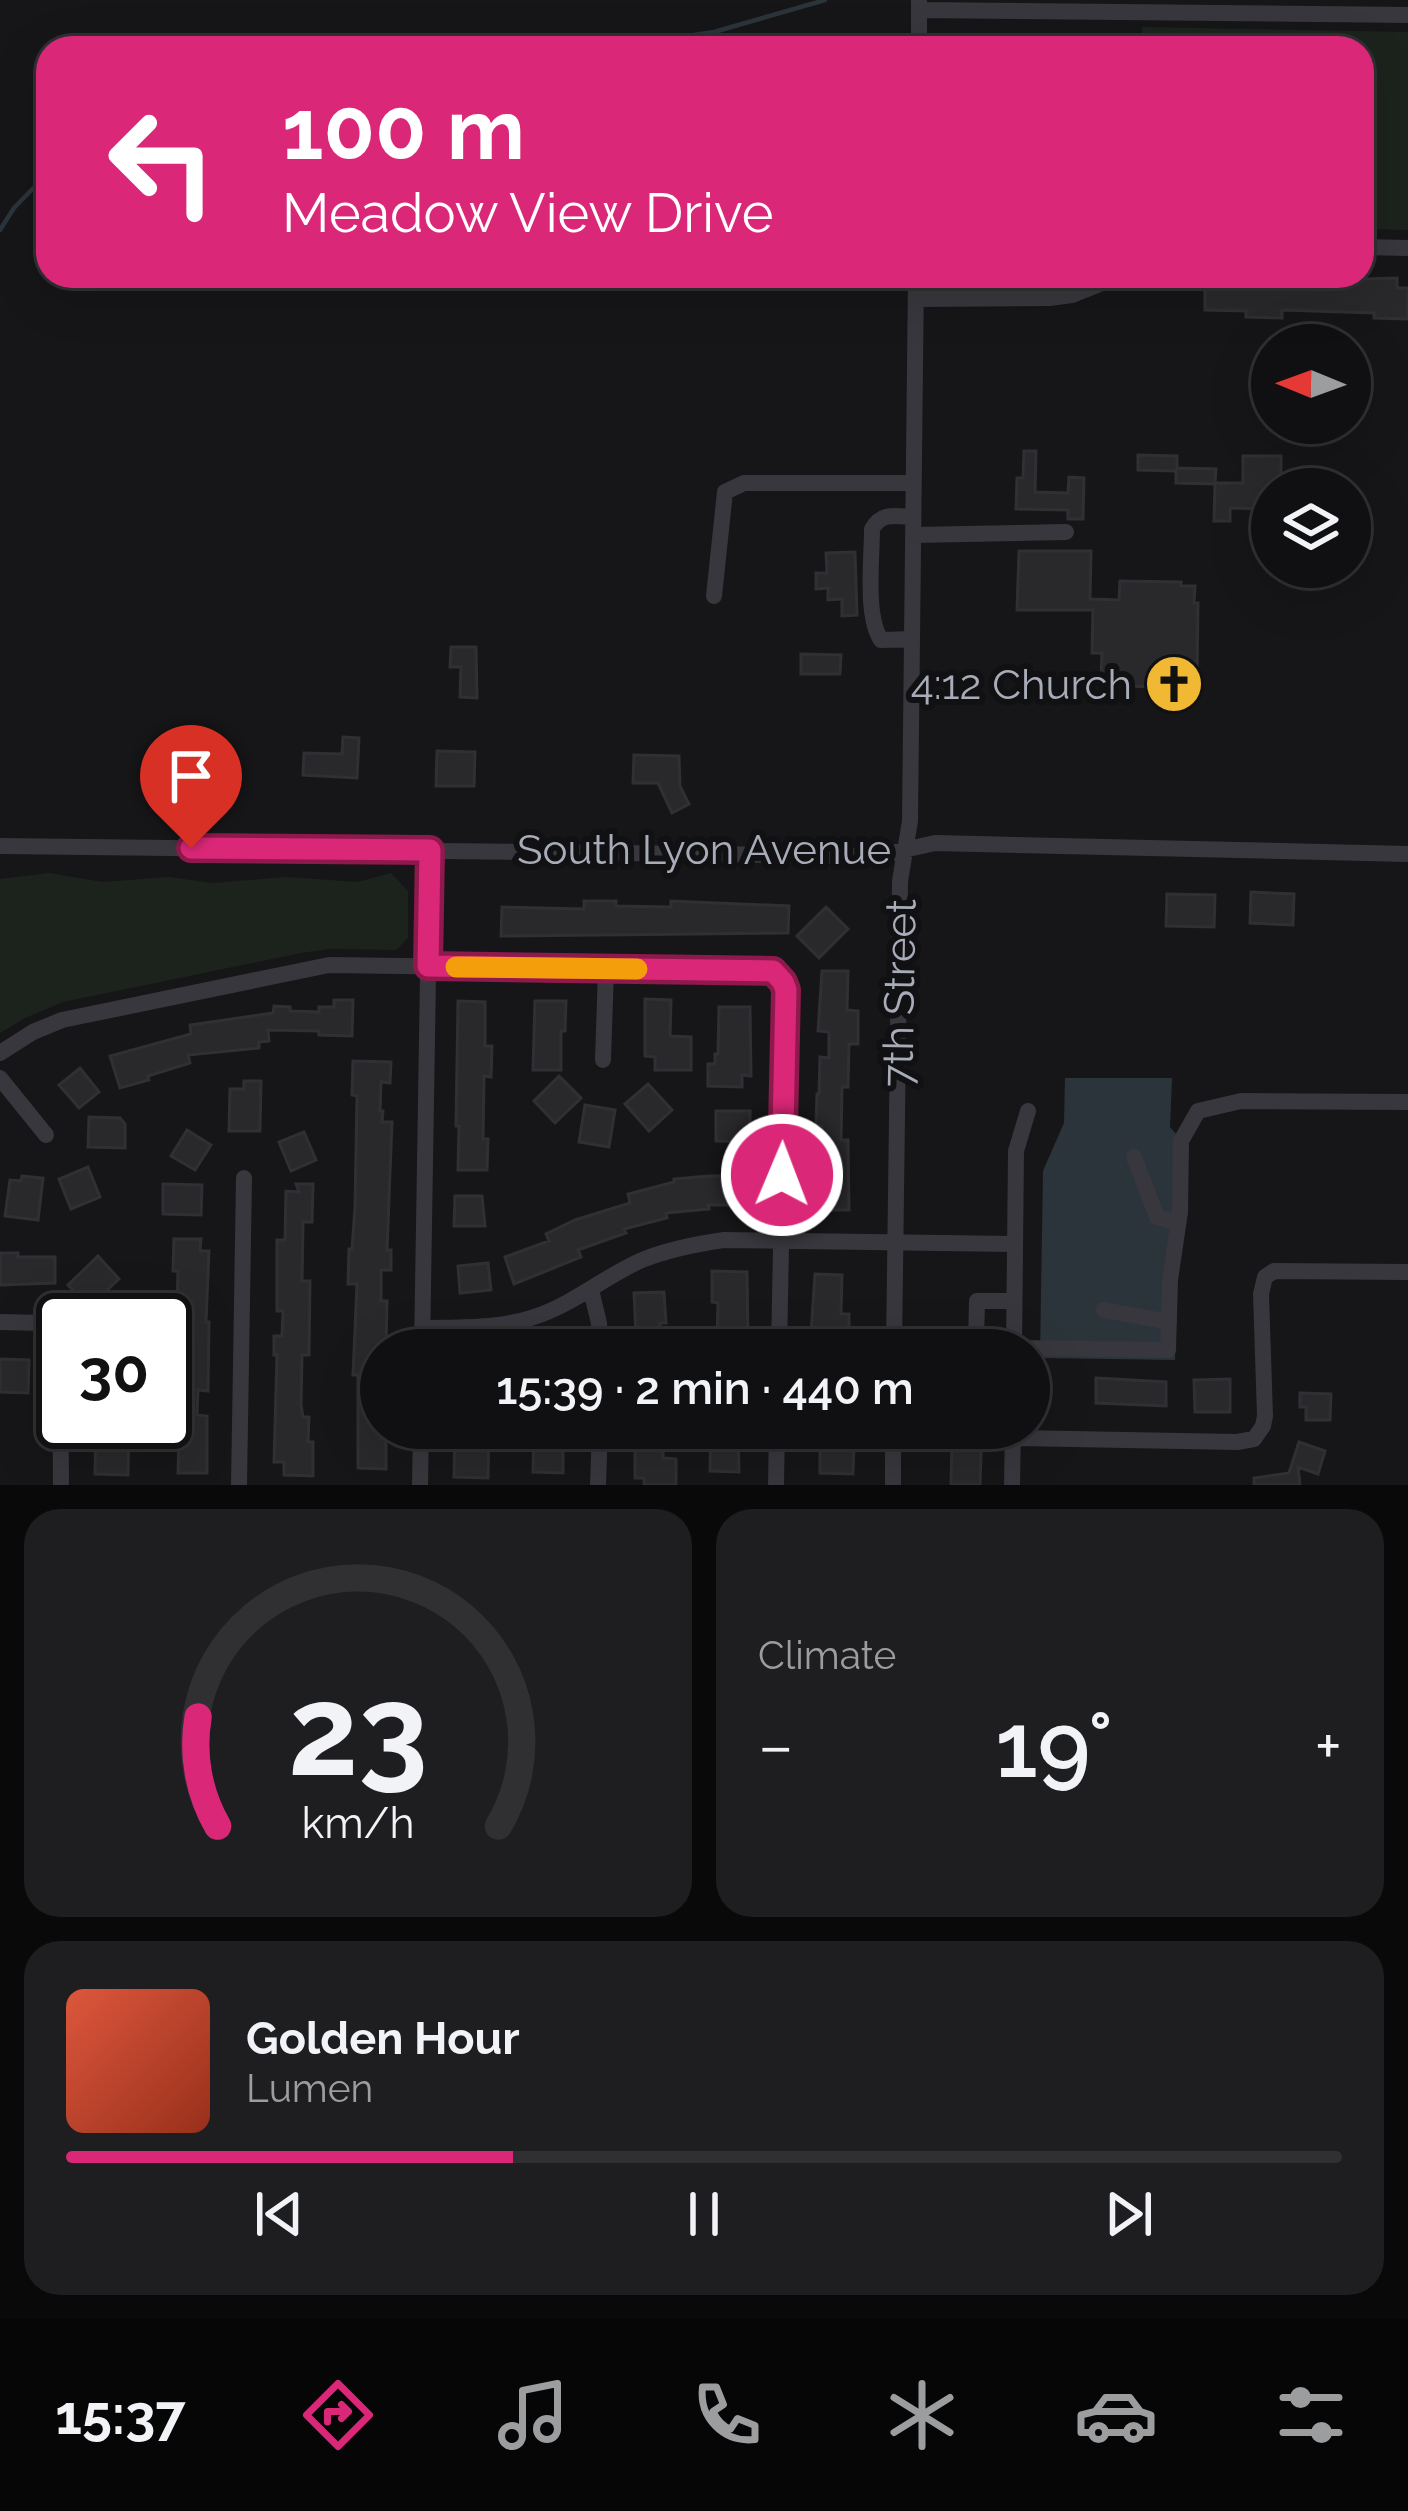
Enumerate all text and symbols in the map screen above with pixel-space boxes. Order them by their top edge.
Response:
text: 100 m [282,80,525,179]
icon: left [84,84,240,240]
text: Meadow View Drive [282,181,774,245]
north arrow [1251,324,1371,444]
map controls [1251,324,1371,588]
button: layers [1251,468,1371,588]
church icon: 4:12 Church [1143,653,1205,715]
place label: 4:12 Church [911,660,1132,709]
pin [140,725,242,848]
icon: arrive [158,743,224,809]
street label: South Lyon Avenue [517,825,891,874]
street label: 7th Street [873,899,926,1088]
position arrow [719,1112,845,1238]
speed limit sign: 30 [36,1293,192,1449]
text: 15:39 · 2 min · 440 m [496,1362,914,1415]
text: Climate [758,1632,896,1678]
text: 23 [288,1658,428,1804]
text: 19° [995,1692,1113,1798]
text: − [758,1707,794,1784]
text: + [1315,1707,1342,1784]
text: km/h [301,1798,415,1848]
text: Golden Hour [246,2012,520,2065]
text: Lumen [246,2065,373,2111]
icon: previous [246,2181,312,2247]
icon: pause [671,2181,737,2247]
icon: next [1096,2181,1162,2247]
icon: directions [296,2373,380,2457]
icon: music [491,2373,575,2457]
icon: phone [685,2373,769,2457]
icon: climate [880,2373,964,2457]
icon: car [1074,2373,1158,2457]
icon: filters [1269,2373,1353,2457]
text: 15:37 [55,2383,186,2447]

